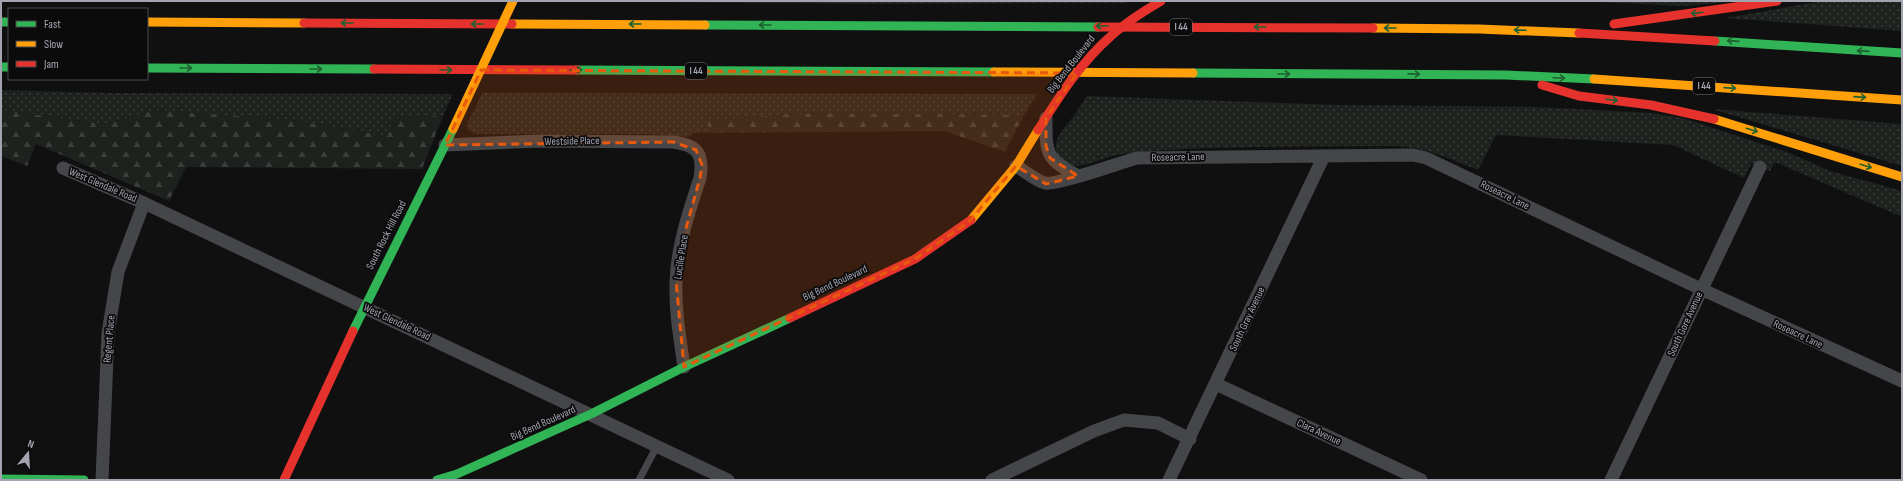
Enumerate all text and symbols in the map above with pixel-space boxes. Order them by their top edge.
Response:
legend [8,8,148,80]
one-way arrow [1691,9,1704,17]
text: Fast [44,17,61,32]
one-way arrow [341,19,354,27]
road number: I 44 [1170,19,1192,35]
one-way arrow [471,20,484,28]
one-way arrow [629,20,642,28]
one-way arrow [759,21,772,29]
one-way arrow [1096,22,1109,30]
one-way arrow [1254,23,1267,31]
one-way arrow [1384,24,1397,32]
one-way arrow [1514,26,1527,34]
street label: Big Bend Boulevard [1044,32,1098,96]
text: Slow [44,37,63,52]
one-way arrow [1727,38,1740,45]
one-way arrow [1857,47,1870,54]
text: Jam [43,57,59,72]
road number: I 44 [685,63,707,79]
one-way arrow [179,64,192,72]
one-way arrow [309,65,322,73]
one-way arrow [439,66,452,74]
one-way arrow [569,66,582,74]
one-way arrow [1277,70,1290,78]
one-way arrow [1407,70,1420,78]
one-way arrow [1552,74,1565,81]
road number: I 44 [1693,78,1715,94]
one-way arrow [1723,84,1736,91]
one-way arrow [1853,94,1866,101]
one-way arrow [1605,96,1618,104]
one-way arrow [1745,127,1758,134]
street label: Westside Place [544,134,600,148]
street label: Roseacre Lane [1151,150,1205,164]
one-way arrow [1859,163,1872,170]
street label: West Glendale Road [67,165,139,205]
street label: Roseacre Lane [1478,178,1532,212]
street label: South Rock Hill Road [363,198,409,272]
street label: Lucille Place [671,234,691,280]
street label: Big Bend Boulevard [801,262,870,304]
street label: South Gray Avenue [1226,285,1268,353]
street label: South Gore Avenue [1664,290,1706,358]
street label: West Glendale Road [361,301,433,343]
street label: Regent Place [100,315,118,363]
street label: Roseacre Lane [1771,317,1825,351]
street label: Big Bend Boulevard [508,403,578,443]
street label: Clara Avenue [1295,416,1343,448]
north arrow [8,433,48,473]
text: N [26,437,36,451]

